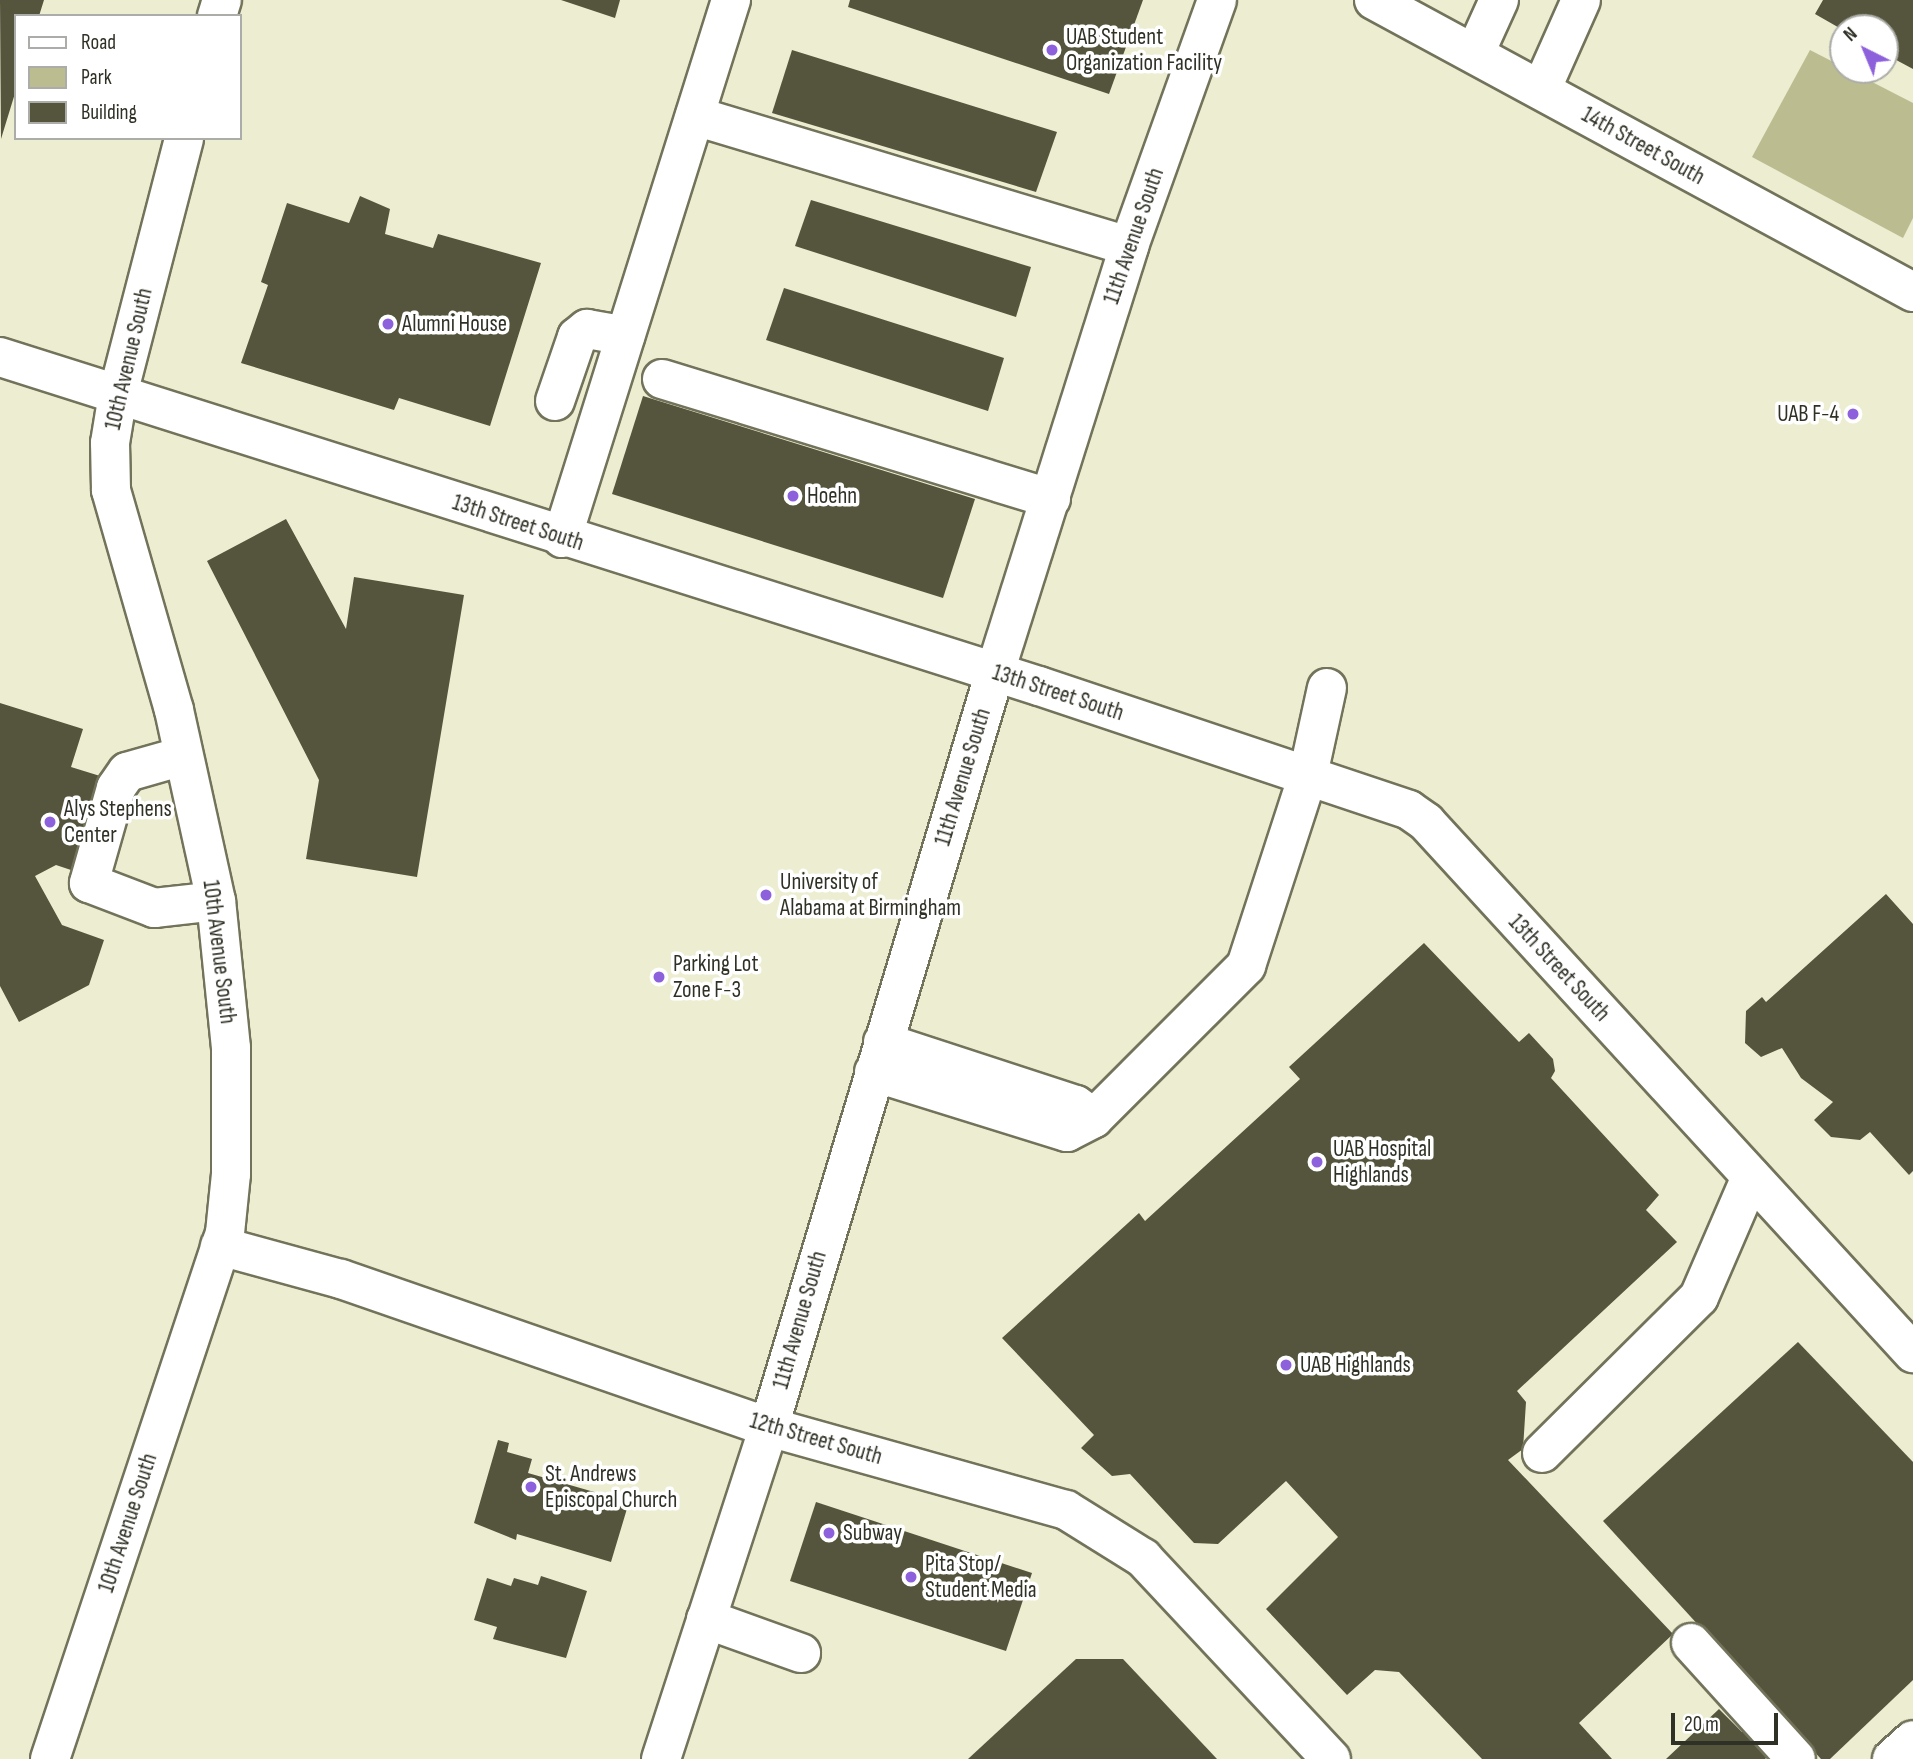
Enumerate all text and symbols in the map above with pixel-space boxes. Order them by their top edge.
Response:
legend [14,14,242,140]
north arrow [1829,14,1899,84]
place label: UAB Student Organization Facility [1066,23,1222,77]
text: N [1839,23,1862,47]
text: Road [81,30,116,55]
marker: UAB Student Organization Facility [1044,42,1060,58]
text: Park [81,65,112,90]
text: Building [81,100,137,125]
street label: 14th Street South [1577,101,1709,191]
street label: 11th Avenue South [1098,164,1170,308]
street label: 10th Avenue South [99,285,159,433]
place label: Alumni House [402,310,507,338]
marker: Alumni House [380,316,396,332]
place label: UAB F-4 [1777,400,1839,428]
marker: UAB F-4 [1845,406,1861,422]
place label: Hoehn [807,482,857,510]
marker: Hoehn [785,488,801,504]
street label: 13th Street South [449,489,587,557]
street label: 13th Street South [989,659,1127,727]
street label: 11th Avenue South [929,705,997,849]
place label: Alys Stephens Center [64,795,172,849]
marker: Alys Stephens Center [42,814,58,830]
place label: University of Alabama at Birmingham [780,868,961,922]
street label: 10th Avenue South [196,879,242,1025]
marker: University of Alabama at Birmingham [758,887,774,903]
street label: 13th Street South [1502,909,1616,1027]
place label: Parking Lot Zone F-3 [673,950,758,1004]
marker: Parking Lot Zone F-3 [651,969,667,985]
place label: UAB Hospital Highlands [1333,1135,1431,1189]
marker: UAB Hospital Highlands [1307,1152,1327,1172]
street label: 11th Avenue South [767,1248,833,1392]
place label: UAB Highlands [1300,1351,1411,1379]
marker: UAB Highlands [1278,1357,1294,1373]
street label: 12th Street South [747,1407,885,1471]
street label: 10th Avenue South [93,1450,163,1596]
place label: St. Andrews Episcopal Church [545,1460,677,1514]
marker: St. Andrews Episcopal Church [523,1479,539,1495]
place label: Subway [843,1519,902,1547]
marker: Subway [821,1525,837,1541]
place label: Pita Stop/ Student Media [925,1550,1037,1604]
marker: Pita Stop/ Student Media [903,1569,919,1585]
scale bar [1675,1700,1782,1744]
text: 20 m [1684,1712,1719,1737]

